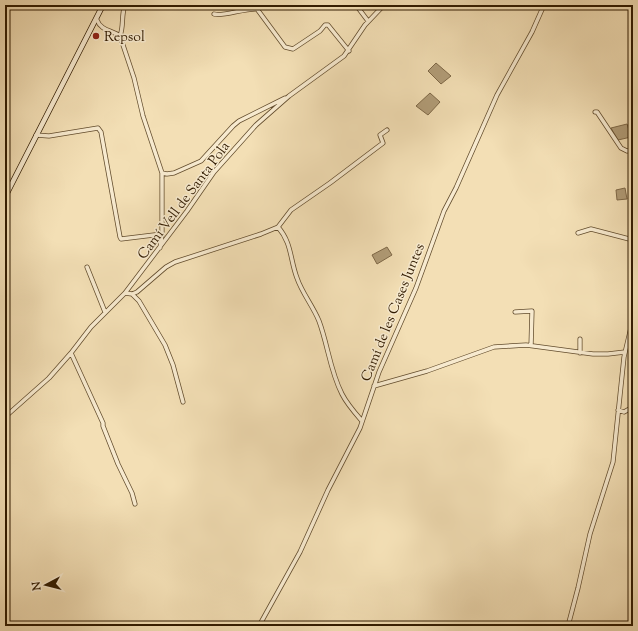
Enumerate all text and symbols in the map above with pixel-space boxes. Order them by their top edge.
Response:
place label: Repsol [104,28,145,48]
marker: Repsol [91,31,101,41]
street label: Camí Vell de Santa Pola [134,138,236,264]
street label: Camí de les Cases Juntes [357,241,431,385]
north arrow [26,565,66,605]
text: N [29,581,46,592]

